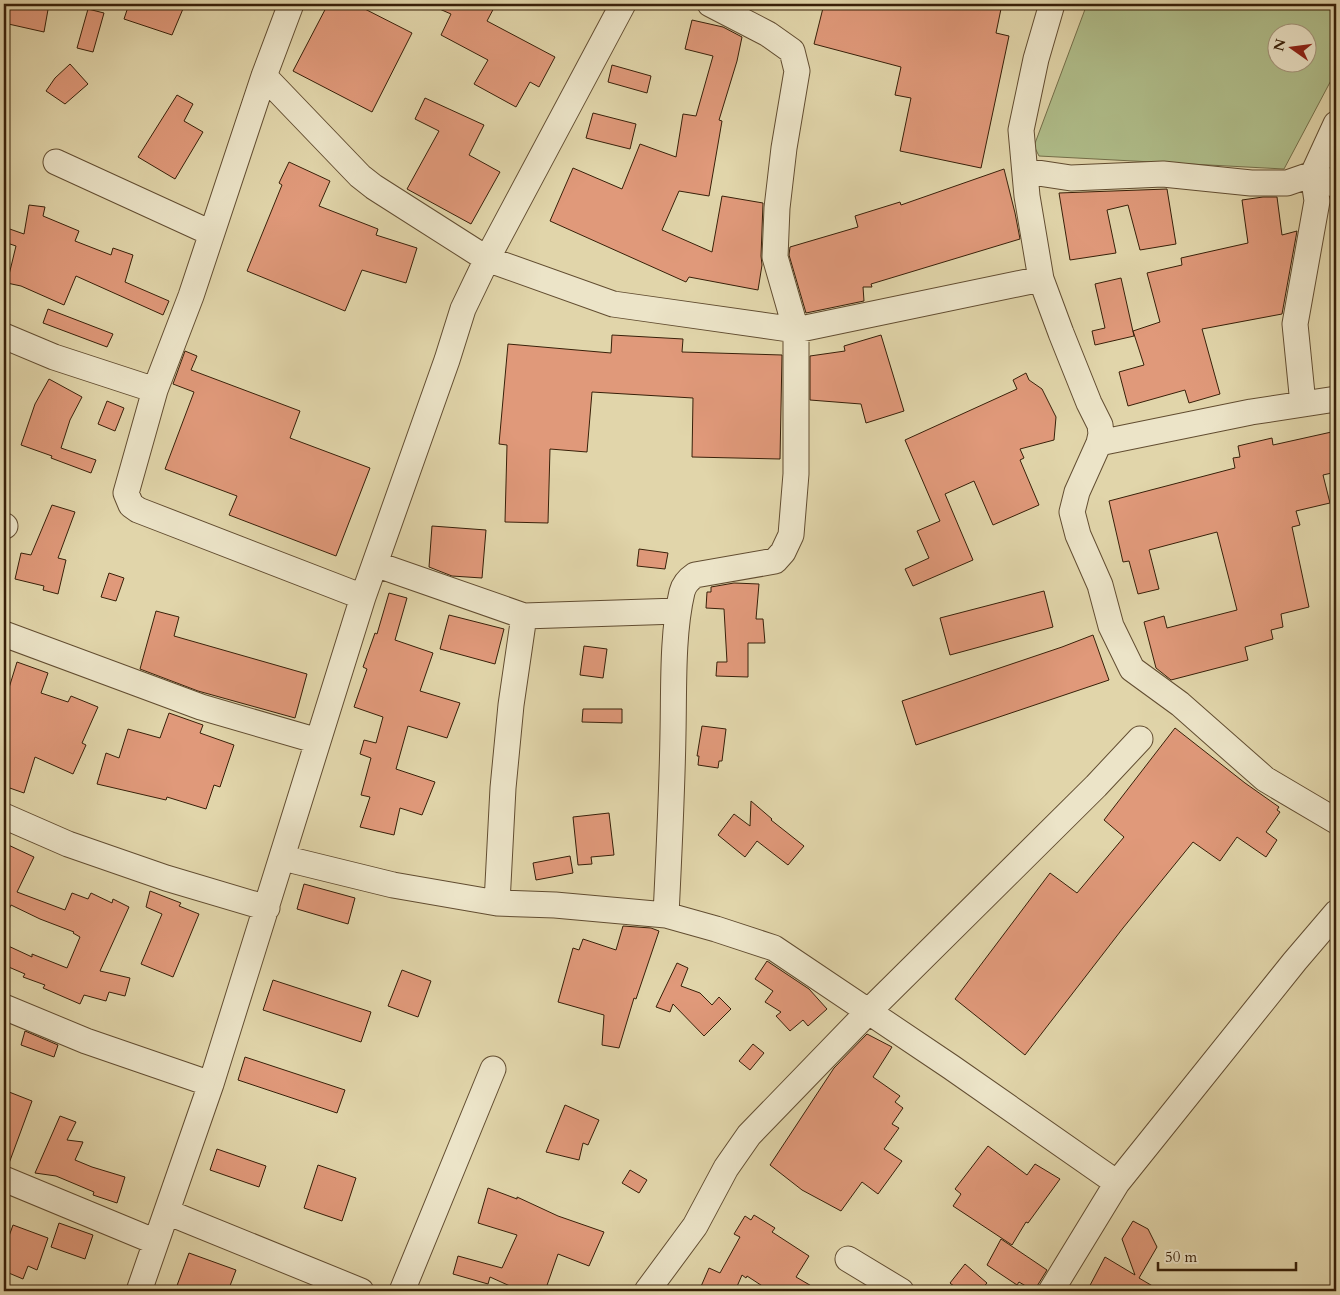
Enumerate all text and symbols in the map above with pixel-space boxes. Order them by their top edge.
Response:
north arrow [1268,22,1318,72]
text: N [1269,37,1291,53]
scale bar [1158,1240,1295,1272]
text: 50 m [1165,1247,1197,1267]

